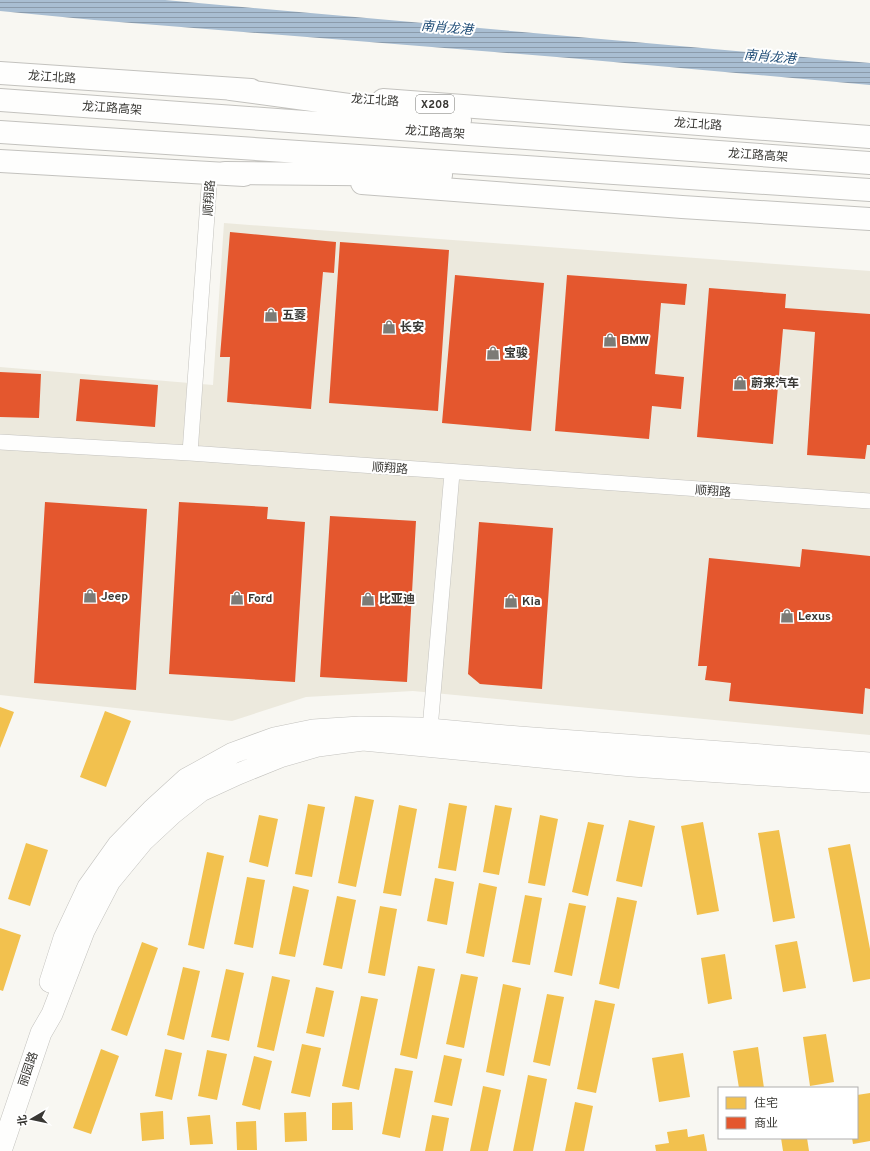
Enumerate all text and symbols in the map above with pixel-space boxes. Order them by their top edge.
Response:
water label: 南肖龙港 [420,19,475,39]
water label: 南肖龙港 [743,48,798,68]
street label: 龙江北路 [27,68,76,88]
street label: 龙江北路 [350,91,399,111]
road number: X208 [416,95,454,113]
street label: 龙江路高架 [81,99,142,119]
street label: 龙江北路 [673,115,722,135]
street label: 龙江路高架 [404,123,465,143]
street label: 龙江路高架 [727,146,788,166]
street label: 顺翔路 [201,180,219,217]
shop icon: 五菱 [263,307,279,323]
place label: 五菱 [282,308,306,324]
shop icon: 长安 [381,319,397,335]
place label: 长安 [400,320,424,336]
shop icon: BMW [602,332,618,348]
place label: BMW [621,333,649,349]
shop icon: 宝骏 [485,345,501,361]
place label: 宝骏 [504,346,528,362]
shop icon: 蔚来汽车 [732,375,748,391]
place label: 蔚来汽车 [751,376,799,392]
street label: 顺翔路 [371,460,408,478]
street label: 顺翔路 [694,483,731,501]
shop icon: Jeep [82,588,98,604]
place label: Jeep [101,589,128,605]
shop icon: Ford [229,590,245,606]
place label: Ford [248,591,272,607]
shop icon: 比亚迪 [360,591,376,607]
place label: 比亚迪 [379,592,415,608]
shop icon: Kia [503,593,519,609]
place label: Kia [522,594,541,610]
shop icon: Lexus [779,608,795,624]
place label: Lexus [798,609,831,625]
street label: 丽园路 [16,1050,42,1089]
legend [718,1087,858,1139]
text: 住宅 [754,1096,778,1112]
north arrow [12,1099,52,1139]
text: 北 [15,1114,31,1127]
text: 商业 [754,1116,778,1132]

